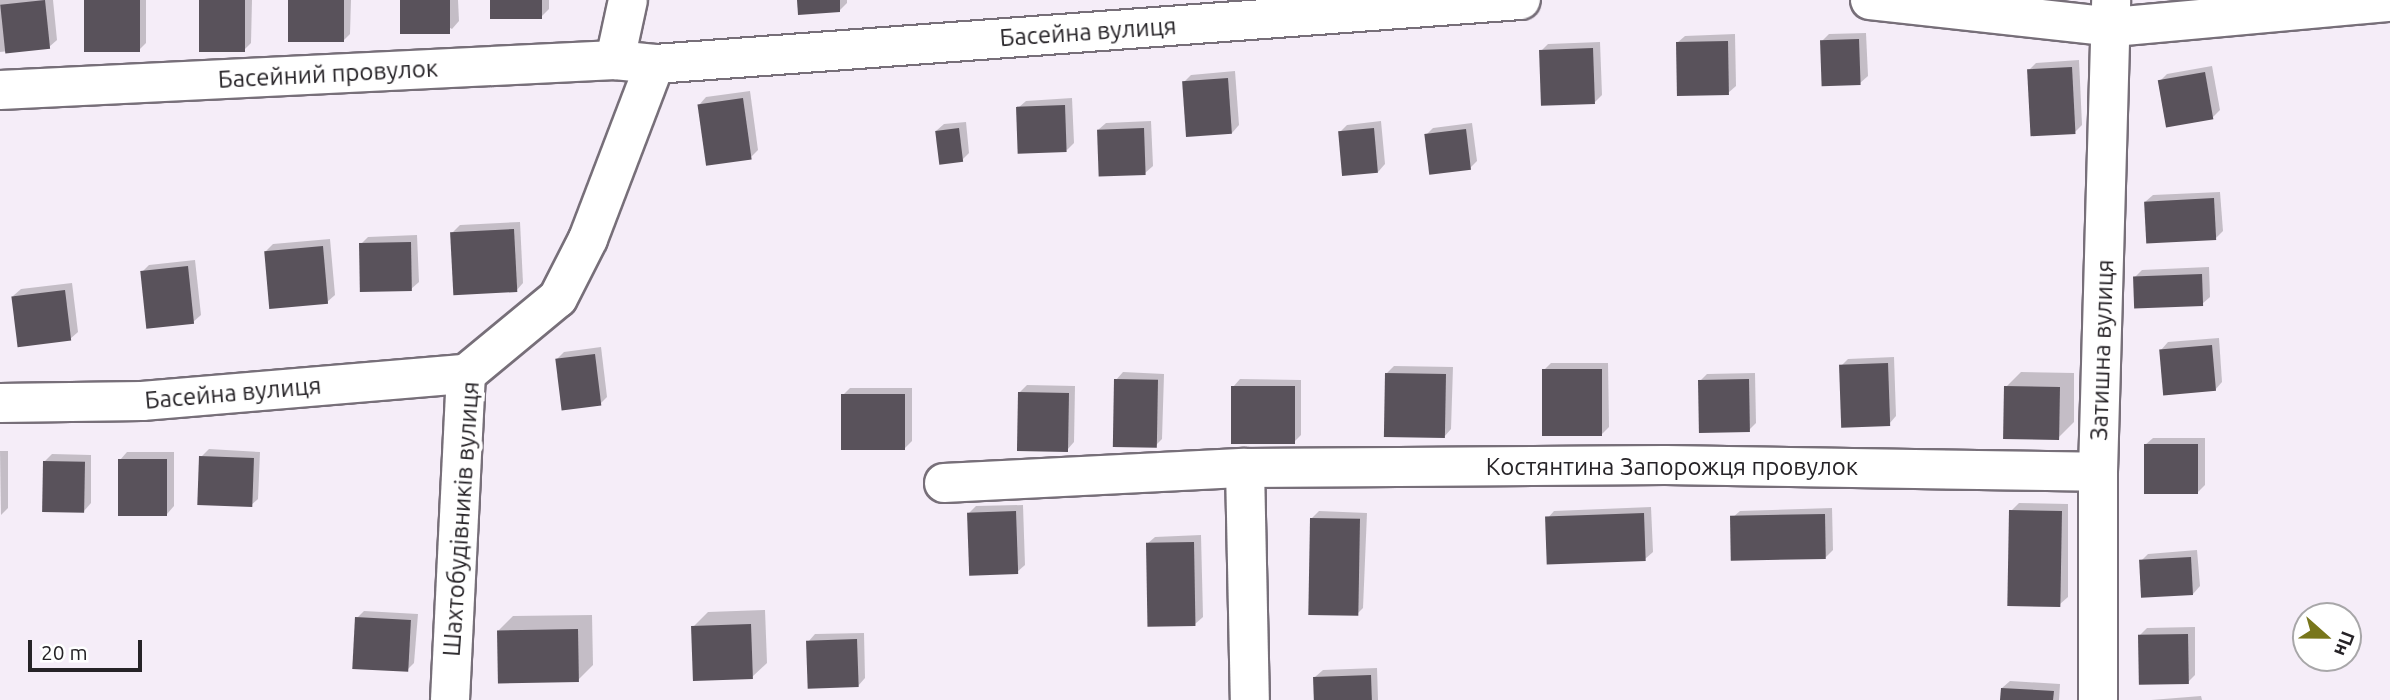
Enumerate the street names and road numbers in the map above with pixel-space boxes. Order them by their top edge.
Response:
street label: Басейна вулиця [999,11,1177,53]
street label: Басейний провулок [217,54,439,94]
street label: Затишна вулиця [2084,259,2120,441]
street label: Басейна вулиця [144,371,322,415]
street label: Шахтобудівників вулиця [437,381,485,657]
street label: Костянтина Запорожця провулок [1486,453,1858,481]

